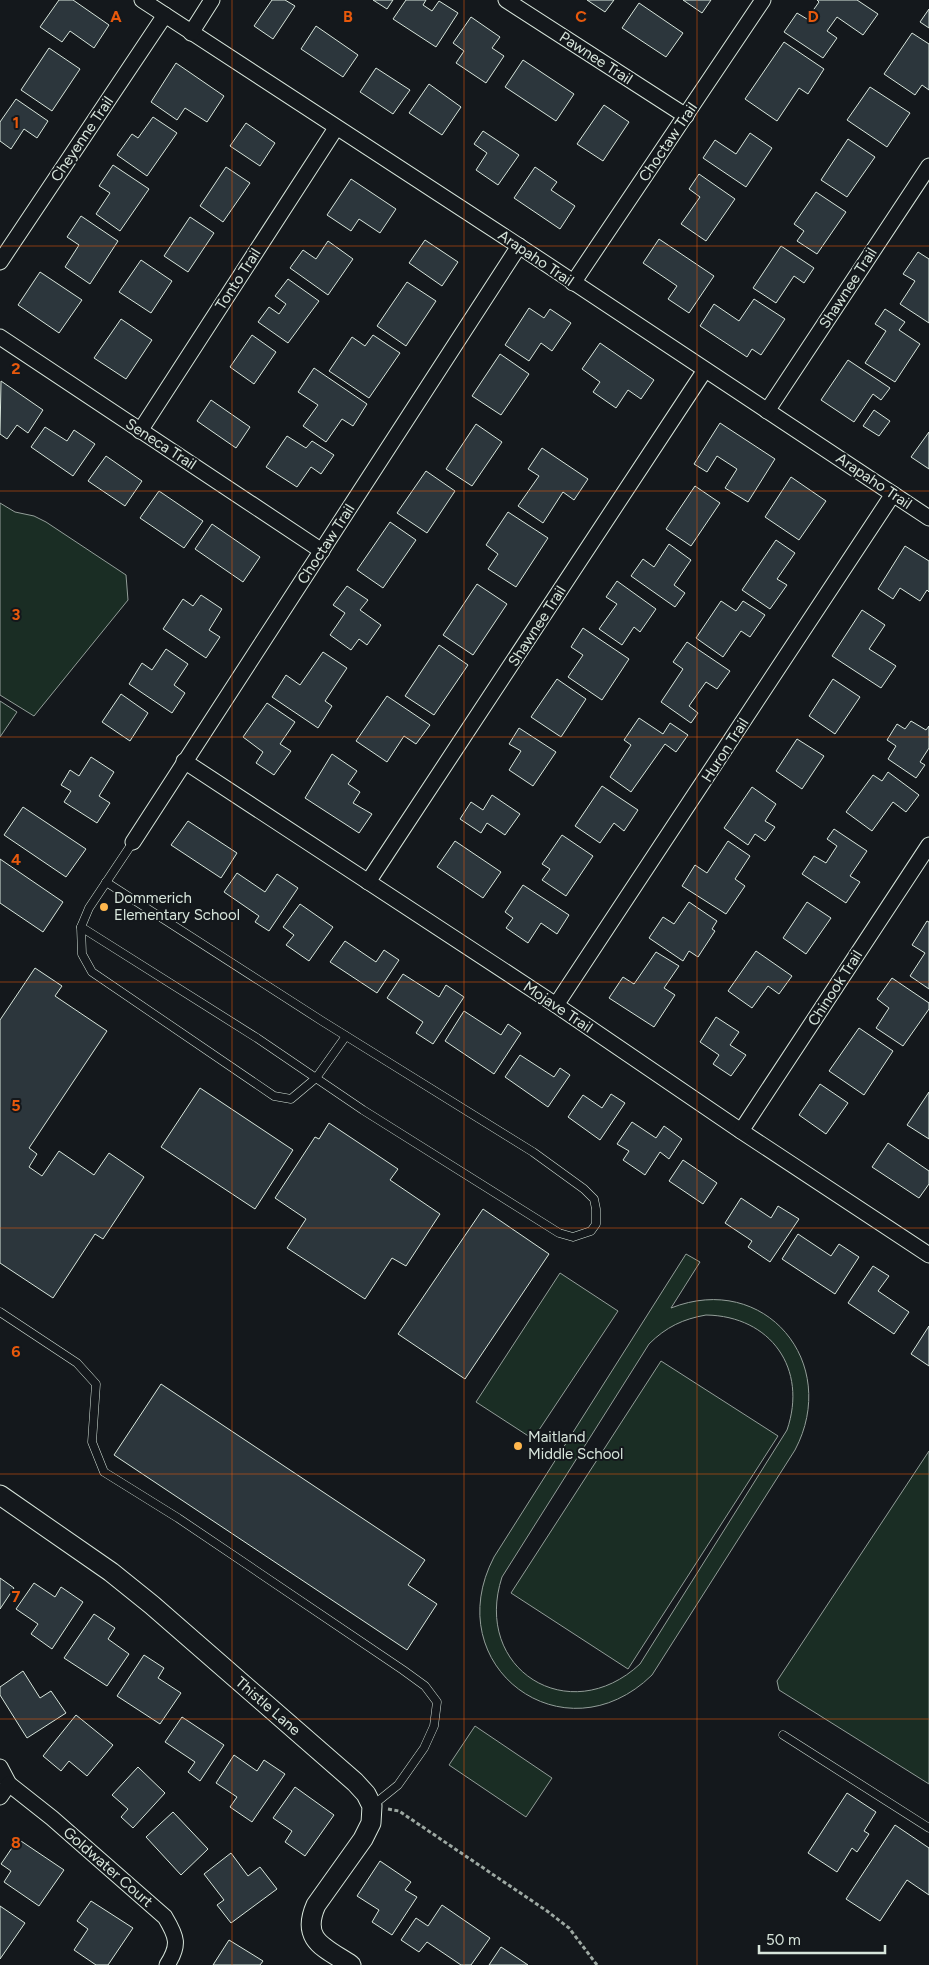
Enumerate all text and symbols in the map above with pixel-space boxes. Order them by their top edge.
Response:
text: A [110,7,122,26]
text: B [343,7,353,26]
text: C [575,7,587,26]
text: D [807,7,819,26]
street label: Pawnee Trail [556,28,636,88]
street label: Cheyenne Trail [47,93,117,185]
street label: Choctaw Trail [635,99,701,185]
text: 1 [13,113,19,132]
street label: Arapaho Trail [495,226,577,290]
street label: Shawnee Trail [815,244,881,332]
street label: Tonto Trail [212,245,264,313]
text: 2 [11,359,21,378]
street label: Seneca Trail [122,415,200,473]
street label: Arapaho Trail [833,449,915,513]
street label: Choctaw Trail [293,501,359,587]
street label: Shawnee Trail [504,582,570,670]
text: 3 [12,605,21,624]
street label: Huron Trail [698,715,752,785]
text: 4 [11,850,21,869]
place label: Dommerich Elementary School [114,889,240,924]
marker: Dommerich Elementary School [98,901,110,913]
street label: Chinook Trail [804,947,866,1029]
street label: Mojave Trail [520,977,596,1037]
text: 5 [11,1096,21,1115]
text: 6 [11,1342,21,1361]
place label: Maitland Middle School [528,1428,623,1463]
marker: Maitland Middle School [512,1440,524,1452]
text: 7 [12,1587,21,1606]
street label: Thistle Lane [232,1673,304,1739]
street label: Goldwater Court [60,1823,157,1911]
text: 8 [11,1833,21,1852]
scale bar [759,1922,885,1954]
text: 50 m [766,1931,801,1949]

